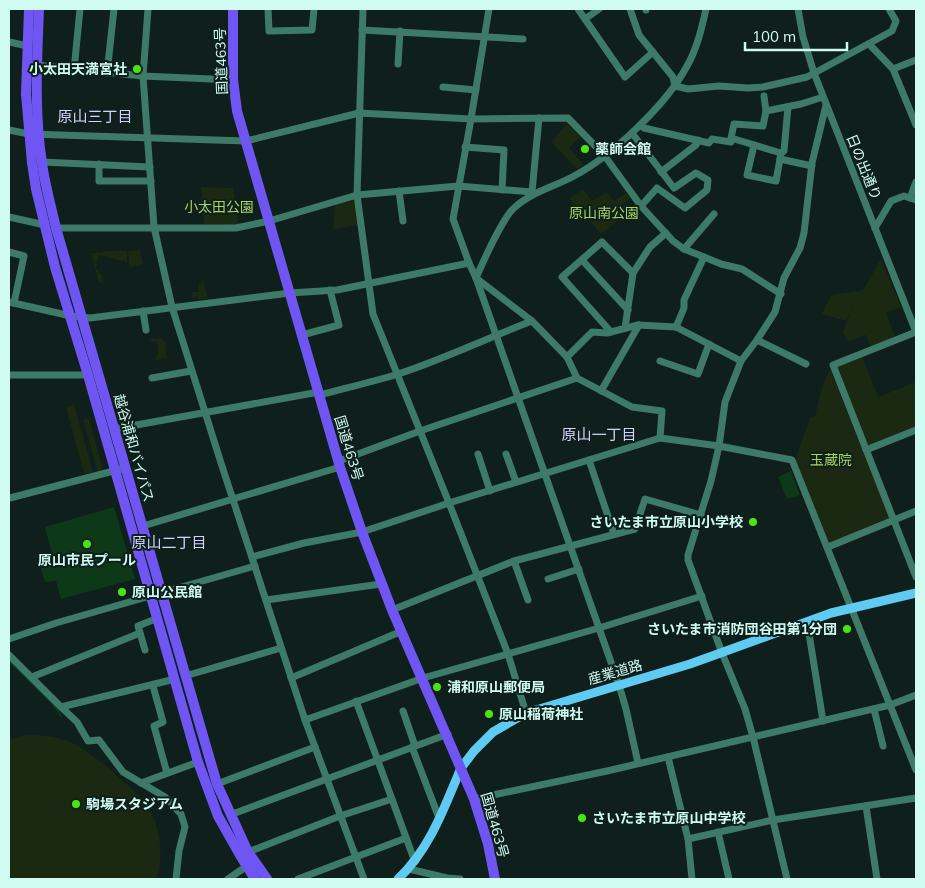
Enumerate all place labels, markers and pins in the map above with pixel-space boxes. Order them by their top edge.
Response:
place label: 小太田天満宮社 [29,60,127,78]
marker: 小太田天満宮社 [131,63,143,75]
place label: 薬師会館 [595,140,651,158]
marker: 薬師会館 [579,143,591,155]
place label: さいたま市立原山小学校 [589,513,743,531]
marker: さいたま市立原山小学校 [747,516,759,528]
marker: 原山市民プール [81,538,93,550]
place label: 原山市民プール [38,551,136,569]
place label: 原山公民館 [132,583,202,601]
marker: 原山公民館 [116,586,128,598]
place label: さいたま市消防団谷田第1分団 [647,620,837,638]
marker: さいたま市消防団谷田第1分団 [841,623,853,635]
place label: 浦和原山郵便局 [447,678,545,696]
marker: 浦和原山郵便局 [431,681,443,693]
place label: 原山稲荷神社 [499,705,583,723]
marker: 原山稲荷神社 [483,708,495,720]
place label: 駒場スタジアム [86,795,183,813]
marker: 駒場スタジアム [70,798,82,810]
place label: さいたま市立原山中学校 [592,809,746,827]
marker: さいたま市立原山中学校 [576,812,588,824]

